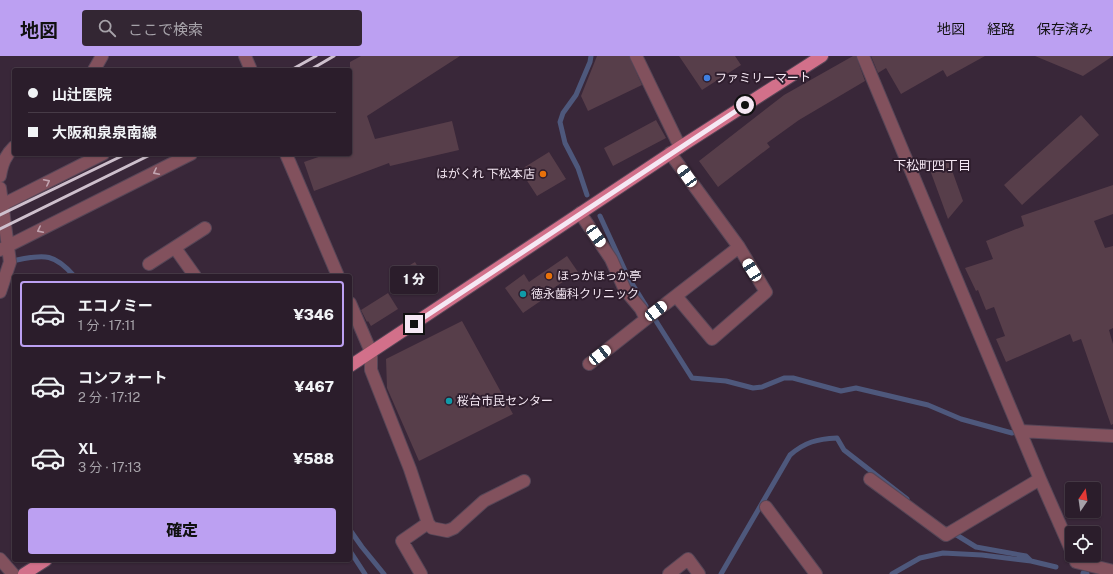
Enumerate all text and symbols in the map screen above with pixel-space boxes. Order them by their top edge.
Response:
search box [82,10,362,46]
icon: search [96,17,118,39]
text: 地図 [20,19,58,41]
text: ここで検索 [128,21,203,38]
text: 地図 [937,21,965,37]
text: 経路 [987,21,1015,37]
text: 保存済み [1037,21,1093,37]
place label: ファミリーマート [715,71,811,85]
marker: ファミリーマート [702,73,712,83]
text: 山辻医院 [52,86,112,103]
route start [736,96,754,114]
text: 大阪和泉泉南線 [52,124,157,141]
district label: 下松町四丁目 [893,158,971,173]
car [675,163,699,189]
one-way arrow [153,167,160,175]
place label: はがくれ 下松本店 [436,167,535,181]
marker: はがくれ 下松本店 [538,169,548,179]
one-way arrow [43,179,51,187]
car [584,223,608,249]
one-way arrow [36,225,44,233]
car [741,257,763,283]
callout: 1 分 [390,266,438,294]
place label: ほっかほっか亭 [557,269,641,283]
marker: ほっかほっか亭 [544,271,554,281]
text: 1 分 [403,272,425,287]
place label: 徳永歯科クリニック [531,287,639,301]
marker: 徳永歯科クリニック [518,289,528,299]
icon: car [30,296,66,332]
text: エコノミー [78,297,153,314]
car [643,299,669,323]
text: ¥346 [293,306,334,323]
route end [405,315,423,333]
text: 1 分 · 17:11 [78,318,135,333]
car [587,343,613,367]
icon: car [30,368,66,404]
text: コンフォート [78,369,168,386]
text: ¥467 [294,378,334,395]
text: 2 分 · 17:12 [78,390,140,405]
place label: 桜台市民センター [457,394,553,408]
marker: 桜台市民センター [444,396,454,406]
icon: car [30,440,66,476]
text: XL [78,440,97,457]
text: ¥588 [293,450,334,467]
text: 3 分 · 17:13 [78,460,141,475]
north arrow [1065,482,1101,518]
map controls [1065,482,1101,562]
button: 確定 [28,508,336,554]
button: locate [1065,526,1101,562]

